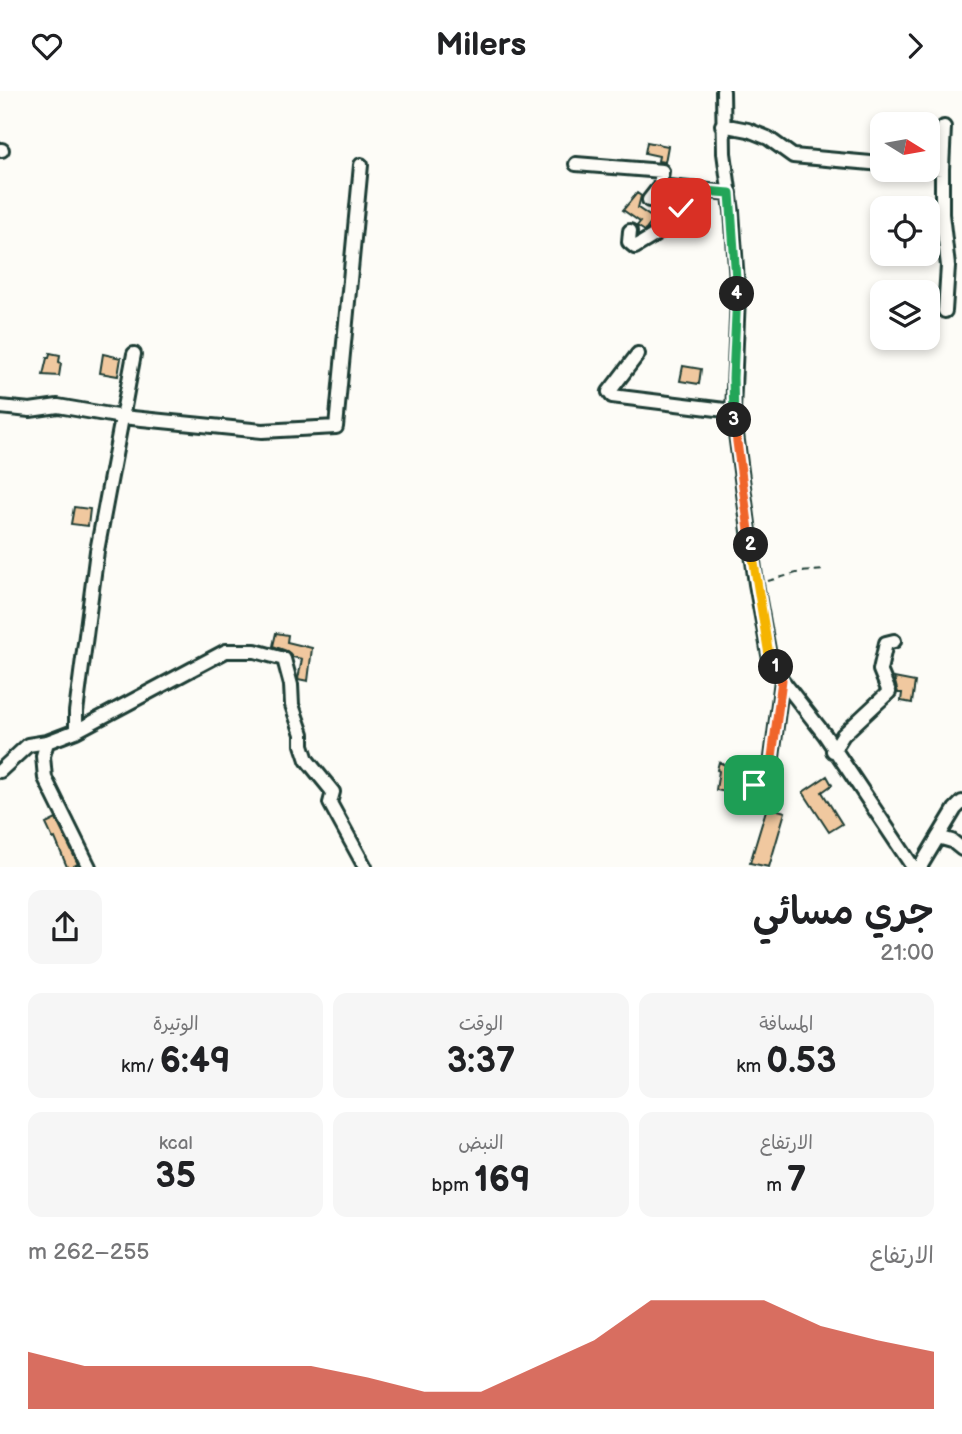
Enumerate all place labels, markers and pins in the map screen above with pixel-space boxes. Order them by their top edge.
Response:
pin [651,178,711,238]
pin: 4 [720,277,754,311]
pin: 3 [716,403,752,437]
pin: 2 [734,527,768,563]
pin: 1 [758,649,794,685]
pin [724,755,784,815]

